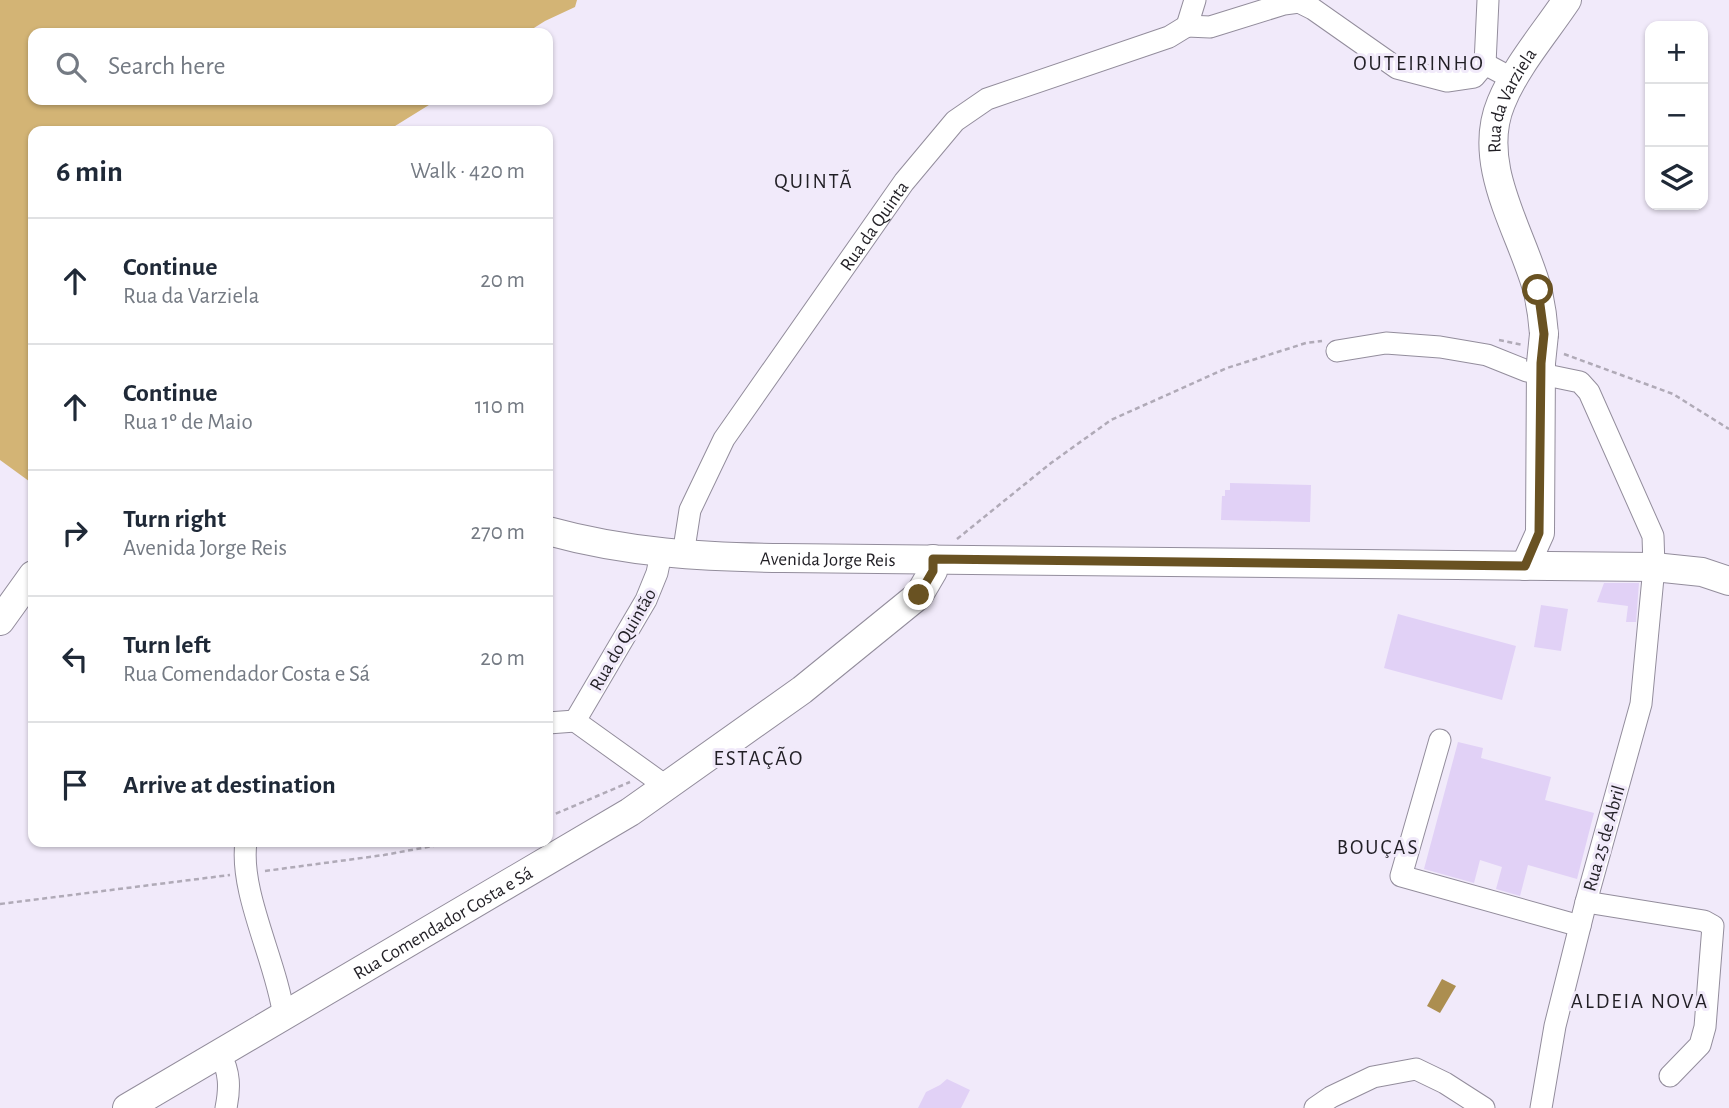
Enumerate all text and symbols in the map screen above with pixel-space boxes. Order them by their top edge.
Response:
map controls [1645,21,1708,210]
button: + [1645,21,1708,84]
search box [28,28,553,105]
street label: Rua da Varziela [1485,45,1541,153]
icon: search [52,48,90,86]
text: Search here [108,53,226,79]
district label: OUTEIRINHO [1353,53,1485,74]
button: − [1645,84,1708,147]
button: layers [1645,147,1708,210]
text: 6 min [56,157,123,187]
text: Walk · 420 m [410,160,525,183]
district label: QUINTÃ [774,169,854,192]
street label: Rua da Quinta [837,178,913,275]
text: Continue [123,254,218,280]
icon: ahead [56,262,94,300]
text: 20 m [480,269,525,292]
route start [1522,274,1553,305]
text: Rua da Varziela [123,285,259,308]
text: Continue [123,380,218,406]
icon: ahead [56,388,94,426]
text: 110 m [475,395,525,418]
text: Rua 1º de Maio [123,411,253,434]
text: Turn right [123,506,226,532]
icon: right [56,514,94,552]
text: 270 m [471,521,525,544]
text: Avenida Jorge Reis [123,537,287,560]
street label: Avenida Jorge Reis [760,550,896,570]
route end [903,579,934,610]
street label: Rua do Quintão [586,585,660,694]
text: Turn left [123,632,211,658]
icon: left [56,640,94,678]
text: 20 m [480,647,525,670]
text: Rua Comendador Costa e Sá [123,663,370,686]
district label: ESTAÇÃO [714,746,804,769]
icon: arrive [56,766,94,804]
text: Arrive at destination [123,772,336,798]
street label: Rua 25 de Abril [1580,783,1629,894]
district label: BOUÇAS [1337,837,1419,858]
street label: Rua Comendador Costa e Sá [350,864,536,984]
district label: ALDEIA NOVA [1571,991,1709,1012]

